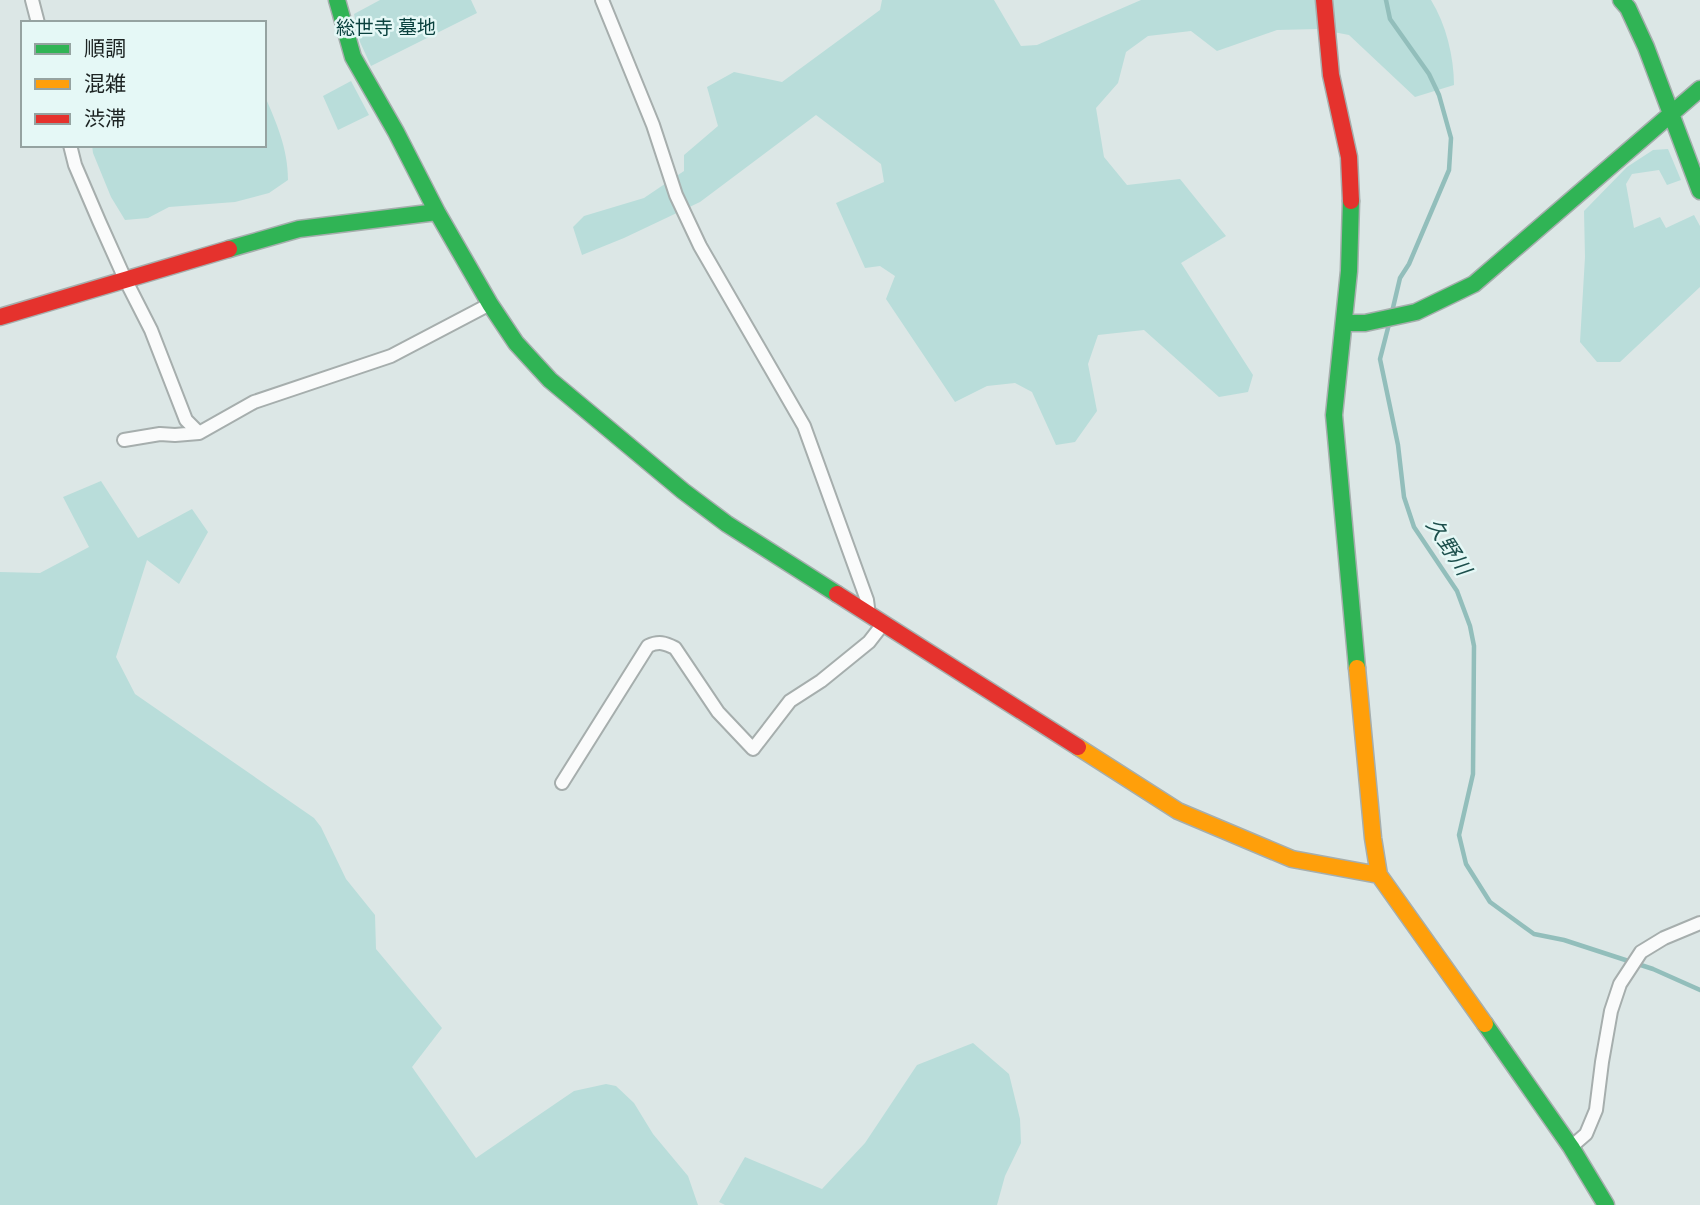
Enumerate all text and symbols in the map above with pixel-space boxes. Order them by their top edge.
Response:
park label: 総世寺 墓地 [336,17,436,39]
legend [21,21,266,147]
text: 順調 [84,37,126,62]
text: 混雑 [84,72,126,97]
text: 渋滞 [84,107,126,132]
water label: 久野川 [1420,514,1477,582]

